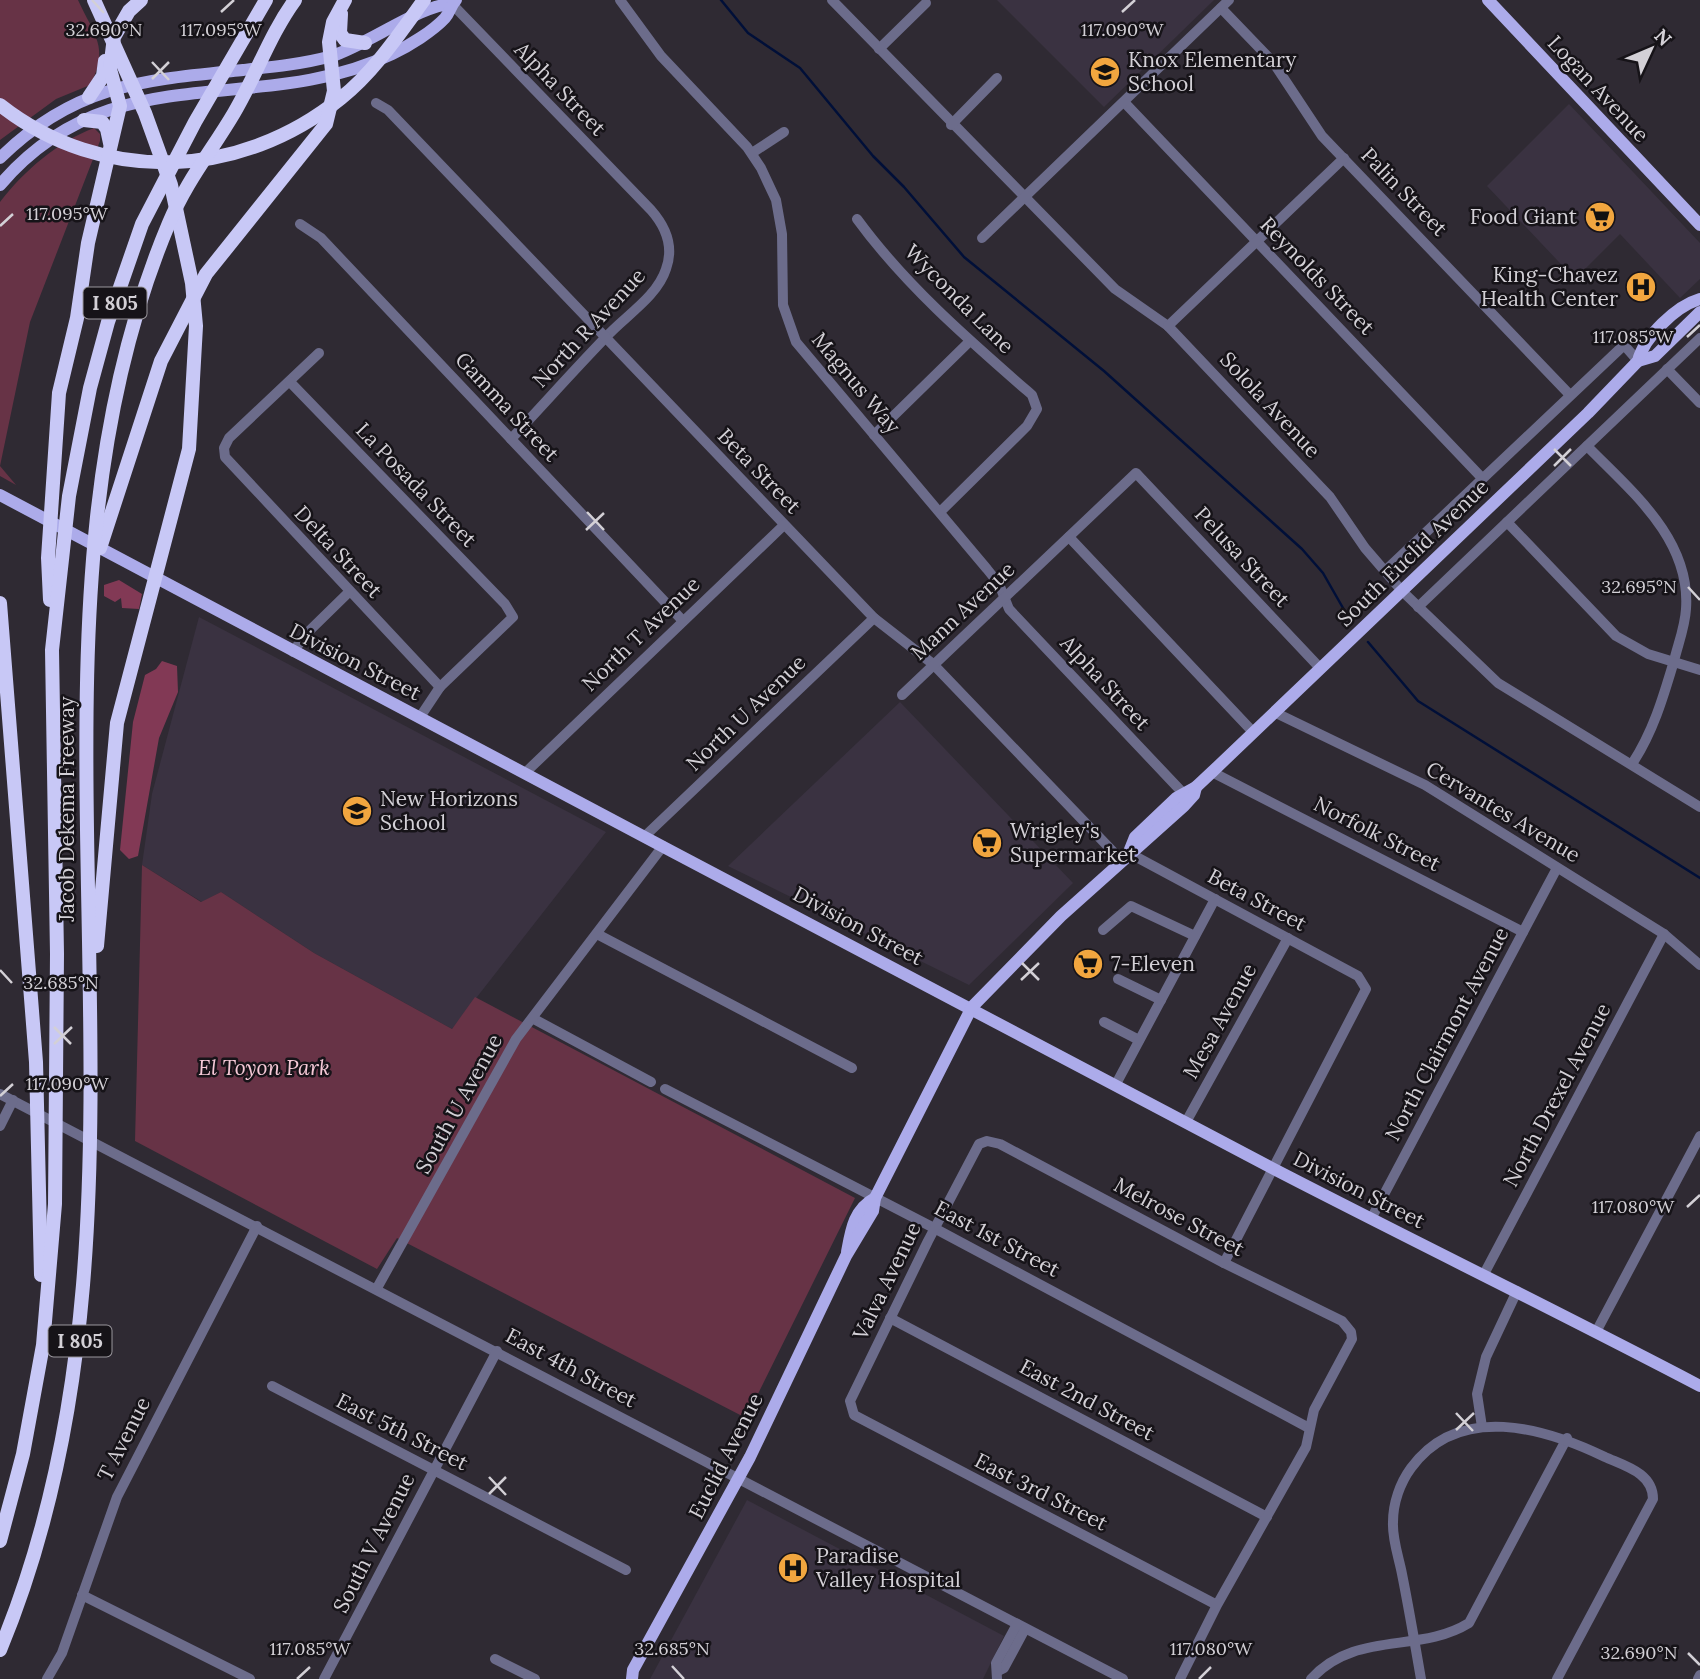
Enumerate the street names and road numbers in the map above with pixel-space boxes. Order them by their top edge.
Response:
street label: Logan Avenue [1542,30,1655,148]
street label: Alpha Street [508,35,612,142]
street label: Palin Street [1355,142,1454,242]
street label: Reynolds Street [1254,211,1381,341]
street label: Wyconda Lane [899,238,1020,359]
street label: North R Avenue [526,262,651,393]
road number: I 805 [83,288,146,318]
street label: Magnus Way [806,326,907,439]
street label: Gamma Street [450,346,566,468]
street label: Solola Avenue [1214,346,1326,463]
street label: La Posada Street [350,417,483,553]
street label: Beta Street [712,422,807,520]
street label: South Euclid Avenue [1331,473,1494,632]
street label: Delta Street [289,500,389,604]
street label: Pelusa Street [1189,501,1296,613]
street label: Mann Avenue [905,556,1020,666]
street label: North T Avenue [576,571,705,697]
street label: Division Street [285,617,426,707]
street label: Alpha Street [1054,629,1157,736]
street label: North U Avenue [680,649,811,777]
street label: Jacob Dekema Freeway [53,696,80,923]
street label: Cervantes Avenue [1421,755,1585,868]
street label: Norfolk Street [1309,790,1446,877]
street label: Beta Street [1203,862,1312,937]
street label: Division Street [788,880,929,972]
street label: North Clairmont Avenue [1379,922,1514,1145]
street label: Mesa Avenue [1177,958,1262,1083]
street label: North Drexel Avenue [1497,998,1616,1191]
street label: South U Avenue [409,1029,508,1178]
street label: Division Street [1289,1145,1430,1235]
street label: Melrose Street [1109,1171,1250,1263]
street label: East 1st Street [930,1194,1065,1283]
street label: Valva Avenue [846,1217,927,1345]
street label: East 4th Street [501,1322,642,1414]
road number: I 805 [48,1326,112,1357]
street label: East 2nd Street [1015,1353,1160,1447]
street label: East 5th Street [332,1387,473,1477]
street label: Euclid Avenue [682,1388,769,1523]
street label: T Avenue [91,1392,156,1485]
street label: East 3rd Street [970,1446,1113,1537]
street label: South V Avenue [327,1468,420,1617]

